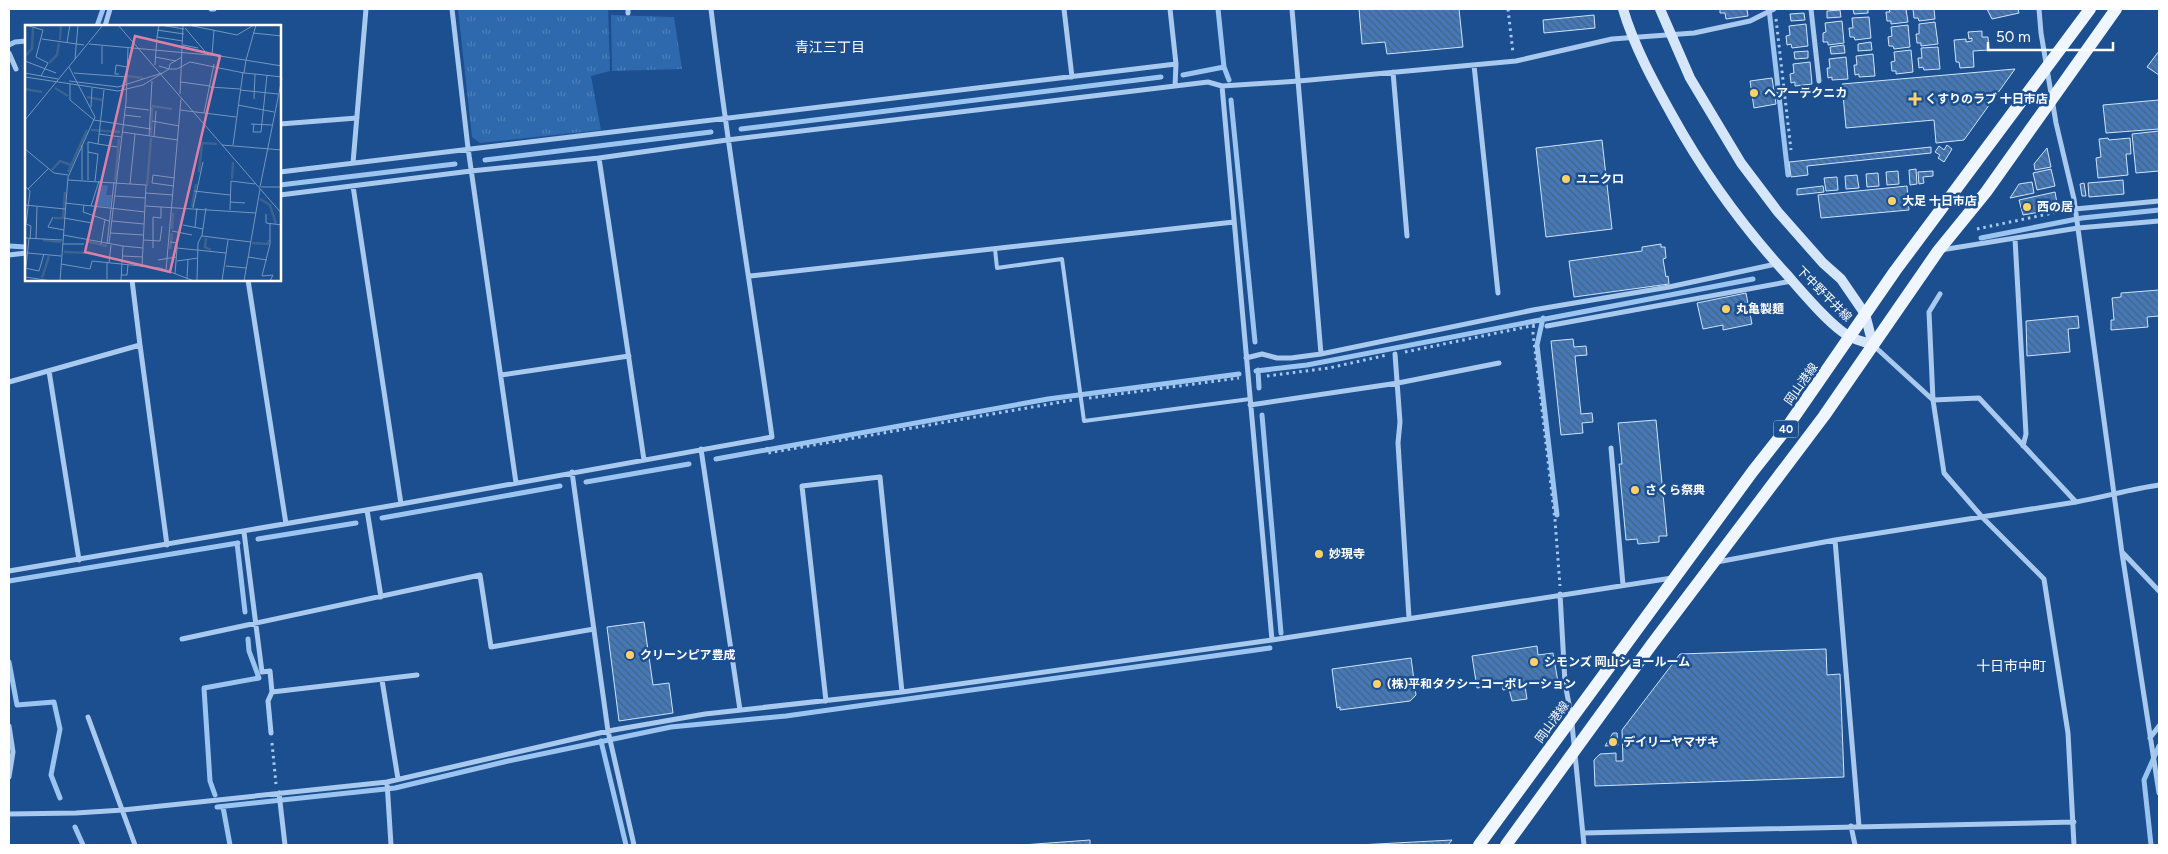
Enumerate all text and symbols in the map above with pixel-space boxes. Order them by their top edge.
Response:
scale bar [1988,20,2113,52]
inset map [25,25,281,281]
text: 50 m [1996,28,2031,46]
district label: 青江三丁目 [795,39,865,56]
place label: ヘアーテクニカ [1764,86,1847,100]
marker: ヘアーテクニカ [1748,87,1760,99]
place label: くすりのラブ 十日市店 [1925,92,2048,106]
marker: くすりのラブ 十日市店 [1909,93,1921,105]
place label: ユニクロ [1576,172,1624,186]
marker: ユニクロ [1560,173,1572,185]
place label: 大足 十日市店 [1902,194,1977,208]
marker: 大足 十日市店 [1886,195,1898,207]
place label: 西の居 [2037,200,2073,214]
marker: 西の居 [2021,201,2033,213]
street label: 下中野平井線 [1794,264,1854,324]
place label: 丸亀製麺 [1736,302,1784,316]
marker: 丸亀製麺 [1720,303,1732,315]
street label: 岡山港線 [1781,360,1821,408]
road number: 40 [1774,420,1798,438]
place label: さくら祭典 [1645,483,1705,497]
marker: さくら祭典 [1629,484,1641,496]
place label: 妙現寺 [1329,547,1365,561]
marker: 妙現寺 [1313,548,1325,560]
place label: クリーンピア豊成 [640,648,735,662]
marker: クリーンピア豊成 [624,649,636,661]
place label: シモンズ 岡山ショールーム [1544,655,1690,669]
marker: シモンズ 岡山ショールーム [1528,656,1540,668]
district label: 十日市中町 [1976,658,2046,675]
place label: (株)平和タクシーコーポレーション [1387,677,1576,691]
marker: (株)平和タクシーコーポレーション [1371,678,1383,690]
street label: 岡山港線 [1532,698,1572,746]
place label: デイリーヤマザキ [1623,735,1719,749]
marker: デイリーヤマザキ [1607,736,1619,748]

